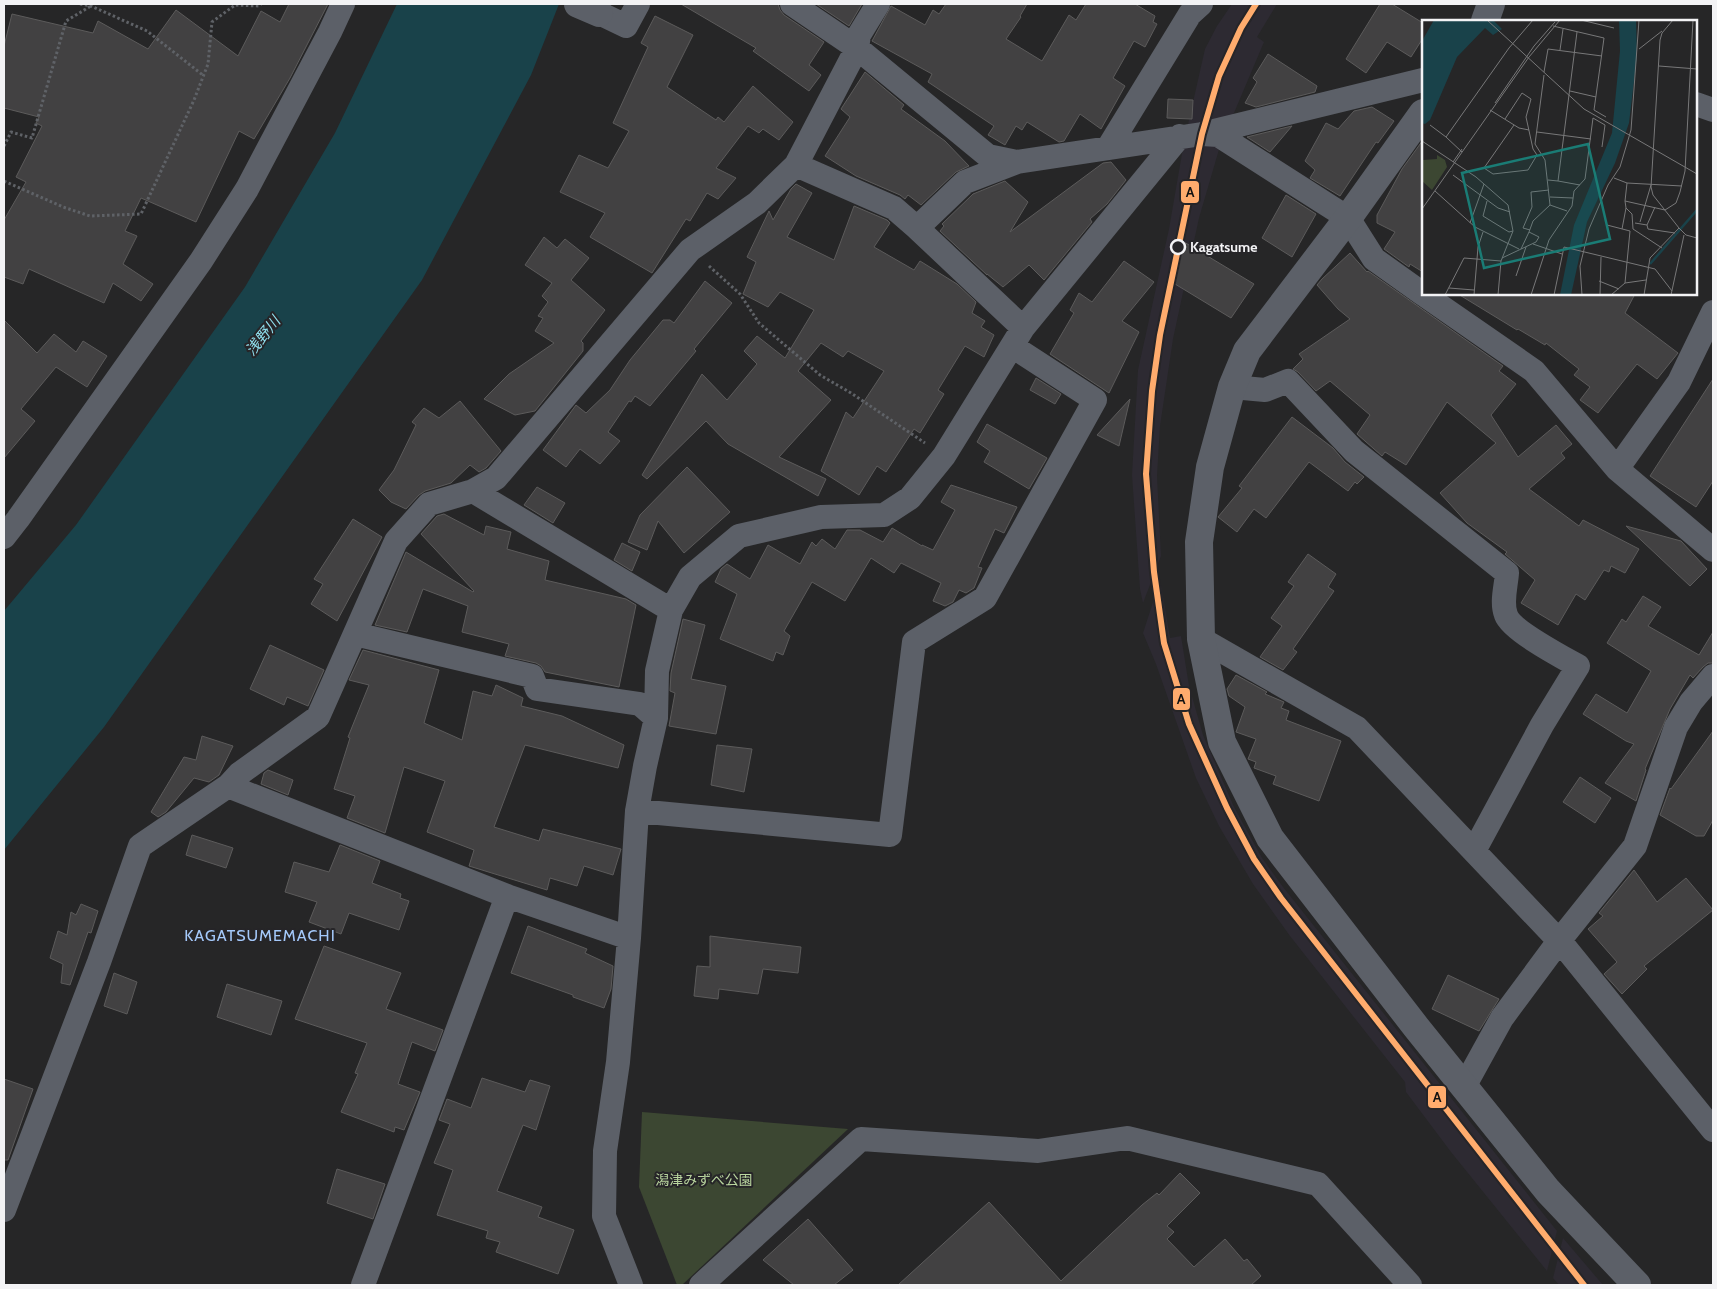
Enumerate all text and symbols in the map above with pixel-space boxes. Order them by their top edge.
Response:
inset map [1422,20,1697,295]
line badge: A [1180,180,1200,204]
text: A [1186,183,1195,201]
place label: Kagatsume [1190,238,1257,256]
marker: Kagatsume [1170,239,1186,255]
water label: 浅野川 [242,311,285,359]
line badge: A [1172,687,1191,711]
text: A [1177,690,1186,708]
district label: KAGATSUMEMACHI [184,926,336,945]
line badge: A [1427,1085,1447,1109]
text: A [1433,1088,1442,1106]
park label: 潟津みずべ公園 [655,1171,753,1189]

